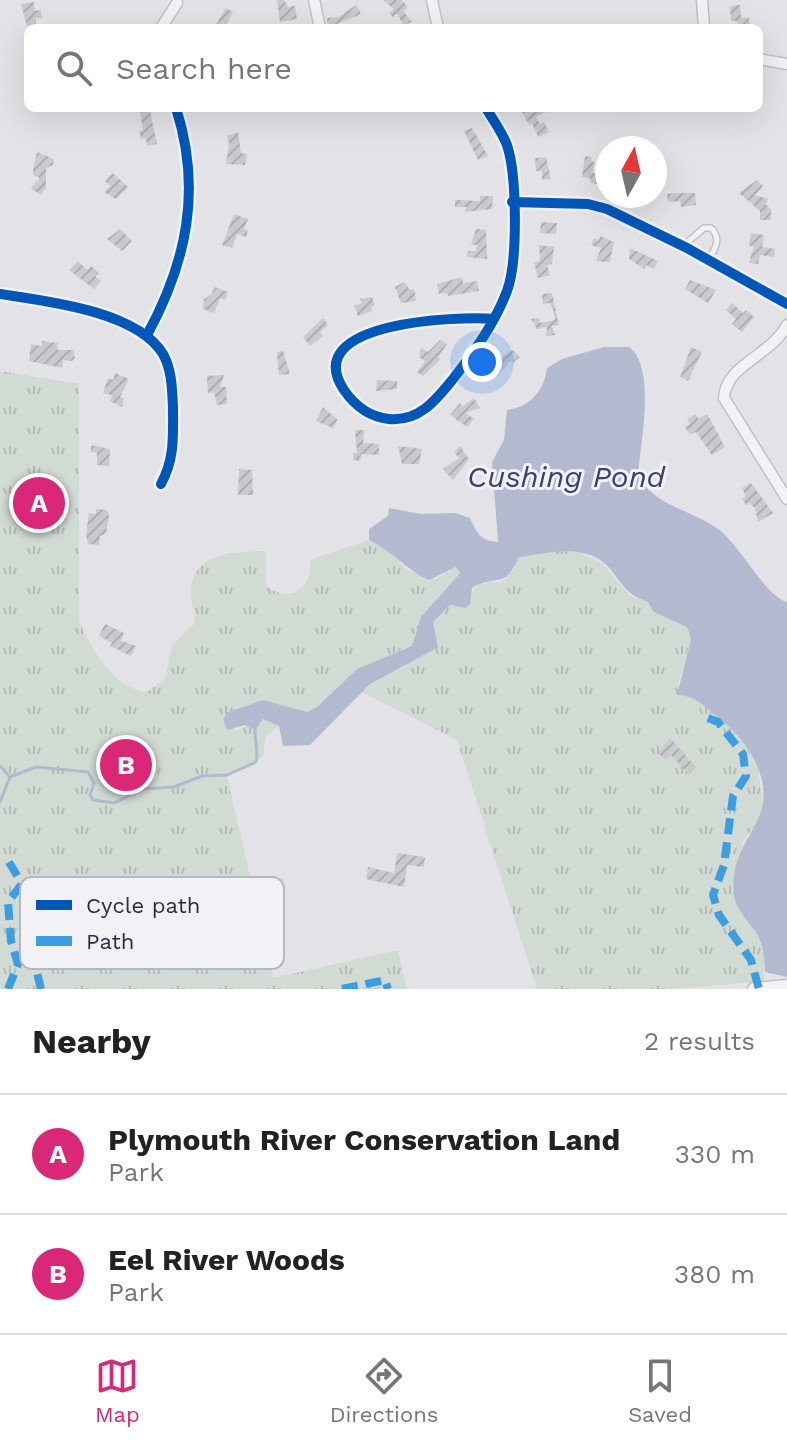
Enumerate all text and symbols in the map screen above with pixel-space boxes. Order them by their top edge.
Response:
search box [24,24,763,112]
icon: search [52,46,96,90]
text: Search here [116,51,292,86]
north arrow [595,136,667,208]
your location [462,342,502,382]
water label: Cushing Pond [467,459,666,494]
pin: A [13,473,65,533]
pin: B [100,735,152,795]
legend [20,877,284,969]
text: Cycle path [86,893,200,918]
text: Path [86,929,134,954]
text: Nearby [32,1021,151,1061]
text: 2 results [644,1026,755,1056]
text: Plymouth River Conservation Land [108,1122,620,1157]
text: A [49,1139,67,1169]
text: 330 m [675,1139,755,1169]
text: Park [108,1157,164,1187]
text: Eel River Woods [108,1242,345,1277]
text: B [49,1259,67,1289]
text: 380 m [674,1259,755,1289]
text: Park [108,1277,164,1307]
tab: Map [95,1354,140,1427]
tab: Directions [330,1354,438,1427]
tab: Saved [628,1354,692,1427]

